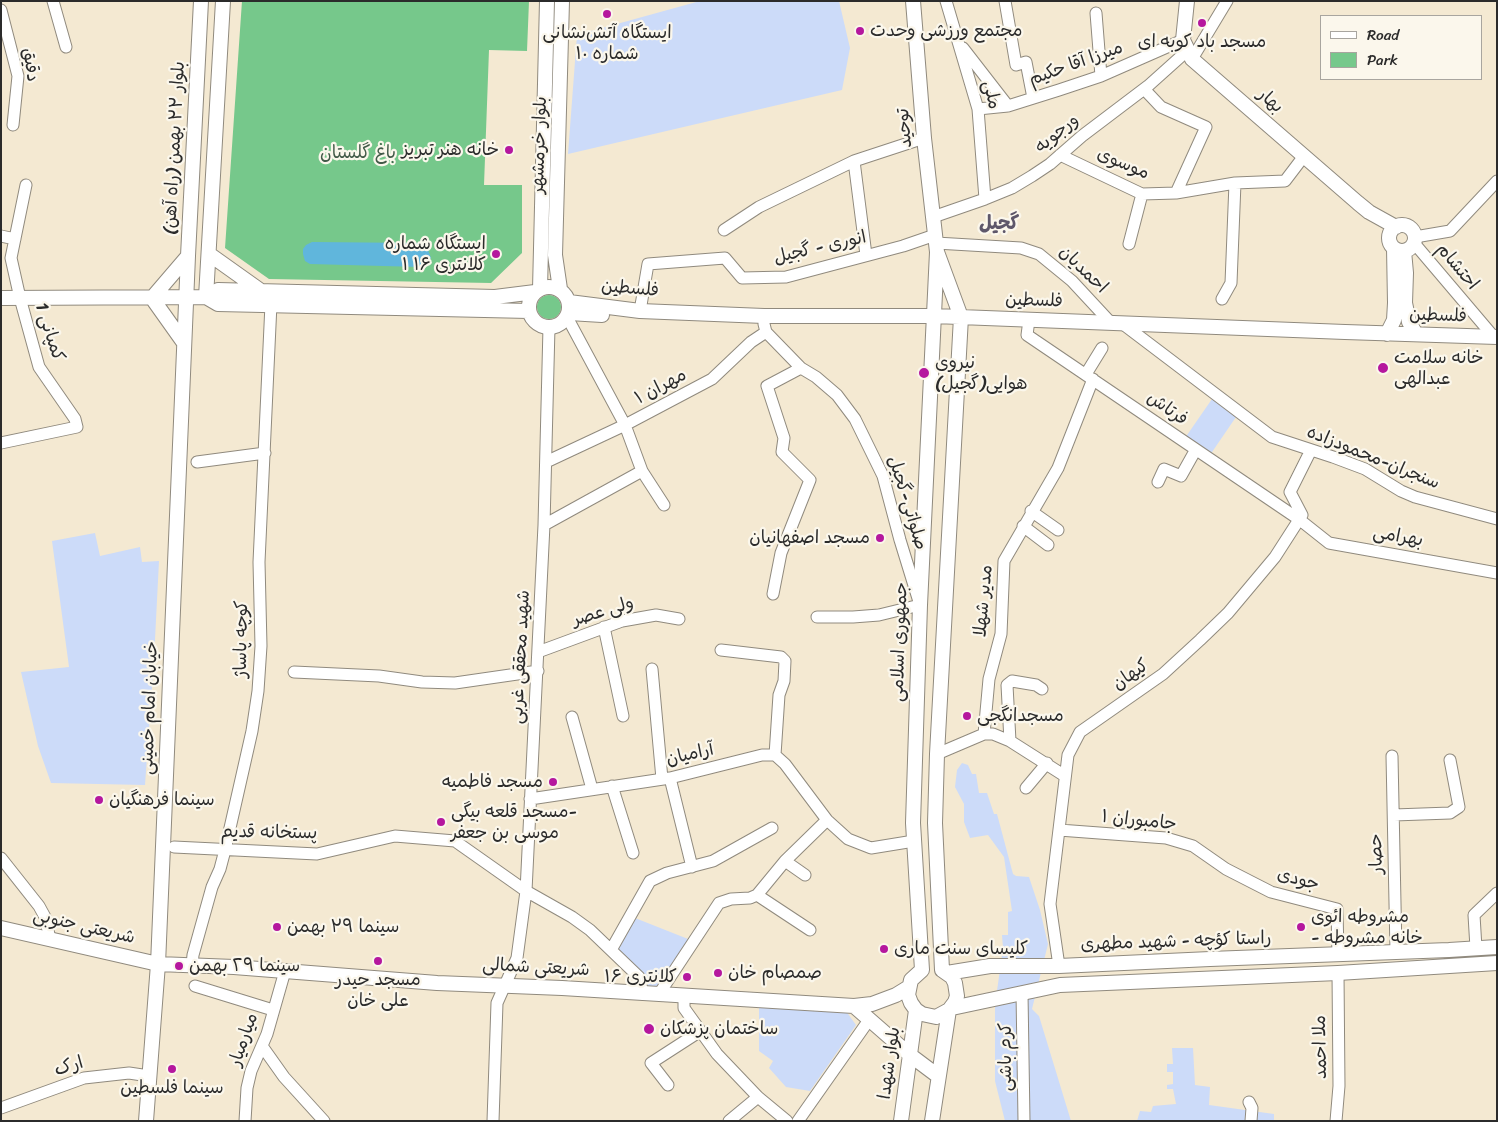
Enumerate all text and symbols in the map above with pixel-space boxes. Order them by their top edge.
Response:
marker: ایستگاه آتش‌نشانی شماره ۱۰ [601,8,613,20]
legend [1320,15,1483,80]
marker: مسجد باد کوبه ای [1196,17,1208,29]
place label: مجتمع ورزشی وحدت [870,20,1023,42]
place label: ایستگاه آتش‌نشانی شماره ۱۰ [542,22,672,64]
text: Road [1367,22,1399,48]
marker: مجتمع ورزشی وحدت [854,25,866,37]
place label: مسجد باد کوبه ای [1138,31,1266,53]
street label: میرزا آقا حکیم [1026,37,1126,91]
street label: دقیق [17,47,43,83]
text: Park [1367,47,1398,73]
street label: بلوار ۲۲ بهمن (راه آهن) [160,61,190,235]
street label: ملی [977,79,1005,111]
street label: بهار [1253,84,1287,118]
street label: بلوار خرمشهر [528,96,552,194]
street label: توحید [893,107,917,149]
street label: ورجویه [1030,110,1084,158]
place label: خانه هنر تبریز [402,139,499,161]
park label: باغ گلستان [320,142,396,164]
street label: موسوی [1094,143,1152,185]
marker: خانه هنر تبریز [503,144,515,156]
district label: گجیل [979,213,1019,235]
street label: انوری - گجیل [771,227,869,269]
place label: ایستگاه شماره ۱ کلانتری ۱۶ [385,233,486,276]
street label: احتشام [1431,239,1483,295]
street label: احمدیان [1054,242,1112,298]
marker: ایستگاه شماره ۱ کلانتری ۱۶ [490,248,502,260]
street label: فلسطین [600,276,660,302]
street label: فلسطین [1005,289,1063,313]
street label: کمپانی 1 [29,300,69,364]
street label: فلسطین [1409,304,1467,328]
place label: خانه سلامت عبدالهی [1394,347,1484,389]
place label: نیروی هوایی(گجیل) [935,352,1028,394]
marker: خانه سلامت عبدالهی [1376,361,1390,375]
street label: مهران ۱ [631,364,691,410]
marker: نیروی هوایی(گجیل) [917,366,931,380]
street label: فرتاش [1142,387,1192,431]
street label: سنجران-محمودزاده [1303,421,1443,495]
street label: صلواتی-گجیل [882,453,932,553]
street label: بهرامی [1371,522,1425,552]
place label: مسجد اصفهانیان [749,527,870,549]
marker: مسجد اصفهانیان [874,532,886,544]
street label: مدیر شهلا [970,564,998,638]
street label: جمهوری اسلامی [887,582,913,702]
street label: شهید محققی غربی [507,589,535,725]
street label: ولی عصر [569,592,637,632]
street label: کوچه پاساژ [231,600,253,678]
street label: خیابان امام خمینی [137,641,163,775]
street label: کیهان [1108,655,1154,695]
place label: مسجدانگجی [977,705,1064,727]
marker: مسجدانگجی [961,710,973,722]
street label: آرامیان [664,739,716,771]
place label: مسجد فاطمیه [442,771,543,793]
marker: مسجد فاطمیه [547,776,559,788]
place label: سینما فرهنگیان [109,789,215,811]
marker: سینما فرهنگیان [93,794,105,806]
place label: مسجد قلعه بیگی- موسی بن جعفر [451,801,577,844]
street label: جامبوران ۱ [1100,806,1178,836]
marker: مسجد قلعه بیگی- موسی بن جعفر [435,816,447,828]
street label: پستخانه قدیم [220,821,318,845]
street label: حصار [1366,834,1388,874]
street label: جودی [1274,864,1322,896]
street label: شریعتی جنوبی [31,905,137,949]
place label: مشروطه ائوی - خانه مشروطه [1311,906,1423,949]
place label: سینما ۲۹ بهمن [287,916,399,938]
marker: سینما ۲۹ بهمن [271,921,283,933]
marker: مشروطه ائوی - خانه مشروطه [1295,921,1307,933]
street label: راستا کؤچه - شهید مطهری [1080,928,1272,956]
place label: کلیسای سنت ماری [894,938,1028,960]
marker: کلیسای سنت ماری [878,943,890,955]
street label: شریعتی شمالی [482,954,590,982]
place label: سینما ٢٩ بهمن [189,955,300,977]
marker: مسجد حیدر علی خان [372,955,384,967]
marker: سینما ٢٩ بهمن [173,960,185,972]
place label: صمصام خان [728,962,822,984]
place label: کلانتری ۱۶ [604,966,677,988]
marker: صمصام خان [712,967,724,979]
place label: مسجد حیدر علی خان [335,969,421,1012]
marker: کلانتری ۱۶ [681,971,693,983]
street label: میارمیار [225,1010,263,1070]
street label: ملا احمد [1310,1015,1332,1079]
place label: ساختمان پزشکان [660,1018,778,1040]
marker: ساختمان پزشکان [642,1022,656,1036]
street label: کرم باشی [995,1023,1017,1091]
street label: بلوار شهدا [874,1025,906,1101]
street label: ارک [52,1052,86,1082]
marker: سینما فلسطین [166,1063,178,1075]
place label: سینما فلسطین [120,1077,224,1099]

